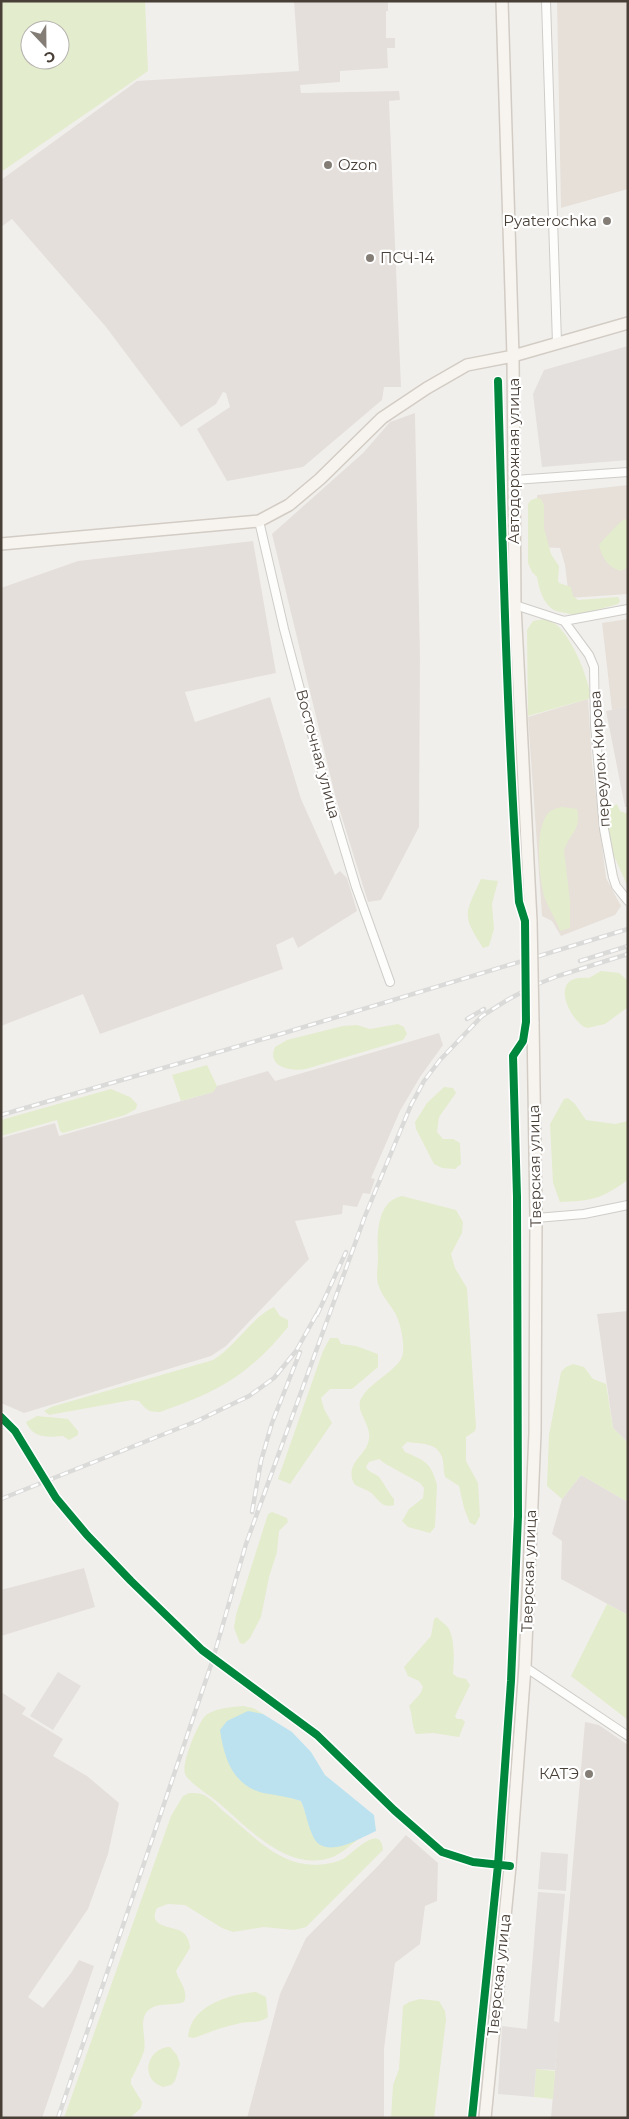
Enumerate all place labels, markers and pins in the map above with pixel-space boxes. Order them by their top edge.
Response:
place label: Ozon [338,155,378,174]
marker: Ozon [322,159,334,171]
place label: Pyaterochka [503,211,597,230]
marker: Pyaterochka [601,215,613,227]
place label: ПСЧ-14 [380,248,435,267]
marker: ПСЧ-14 [364,252,376,264]
place label: КАТЭ [539,1764,579,1783]
marker: КАТЭ [583,1768,595,1780]

